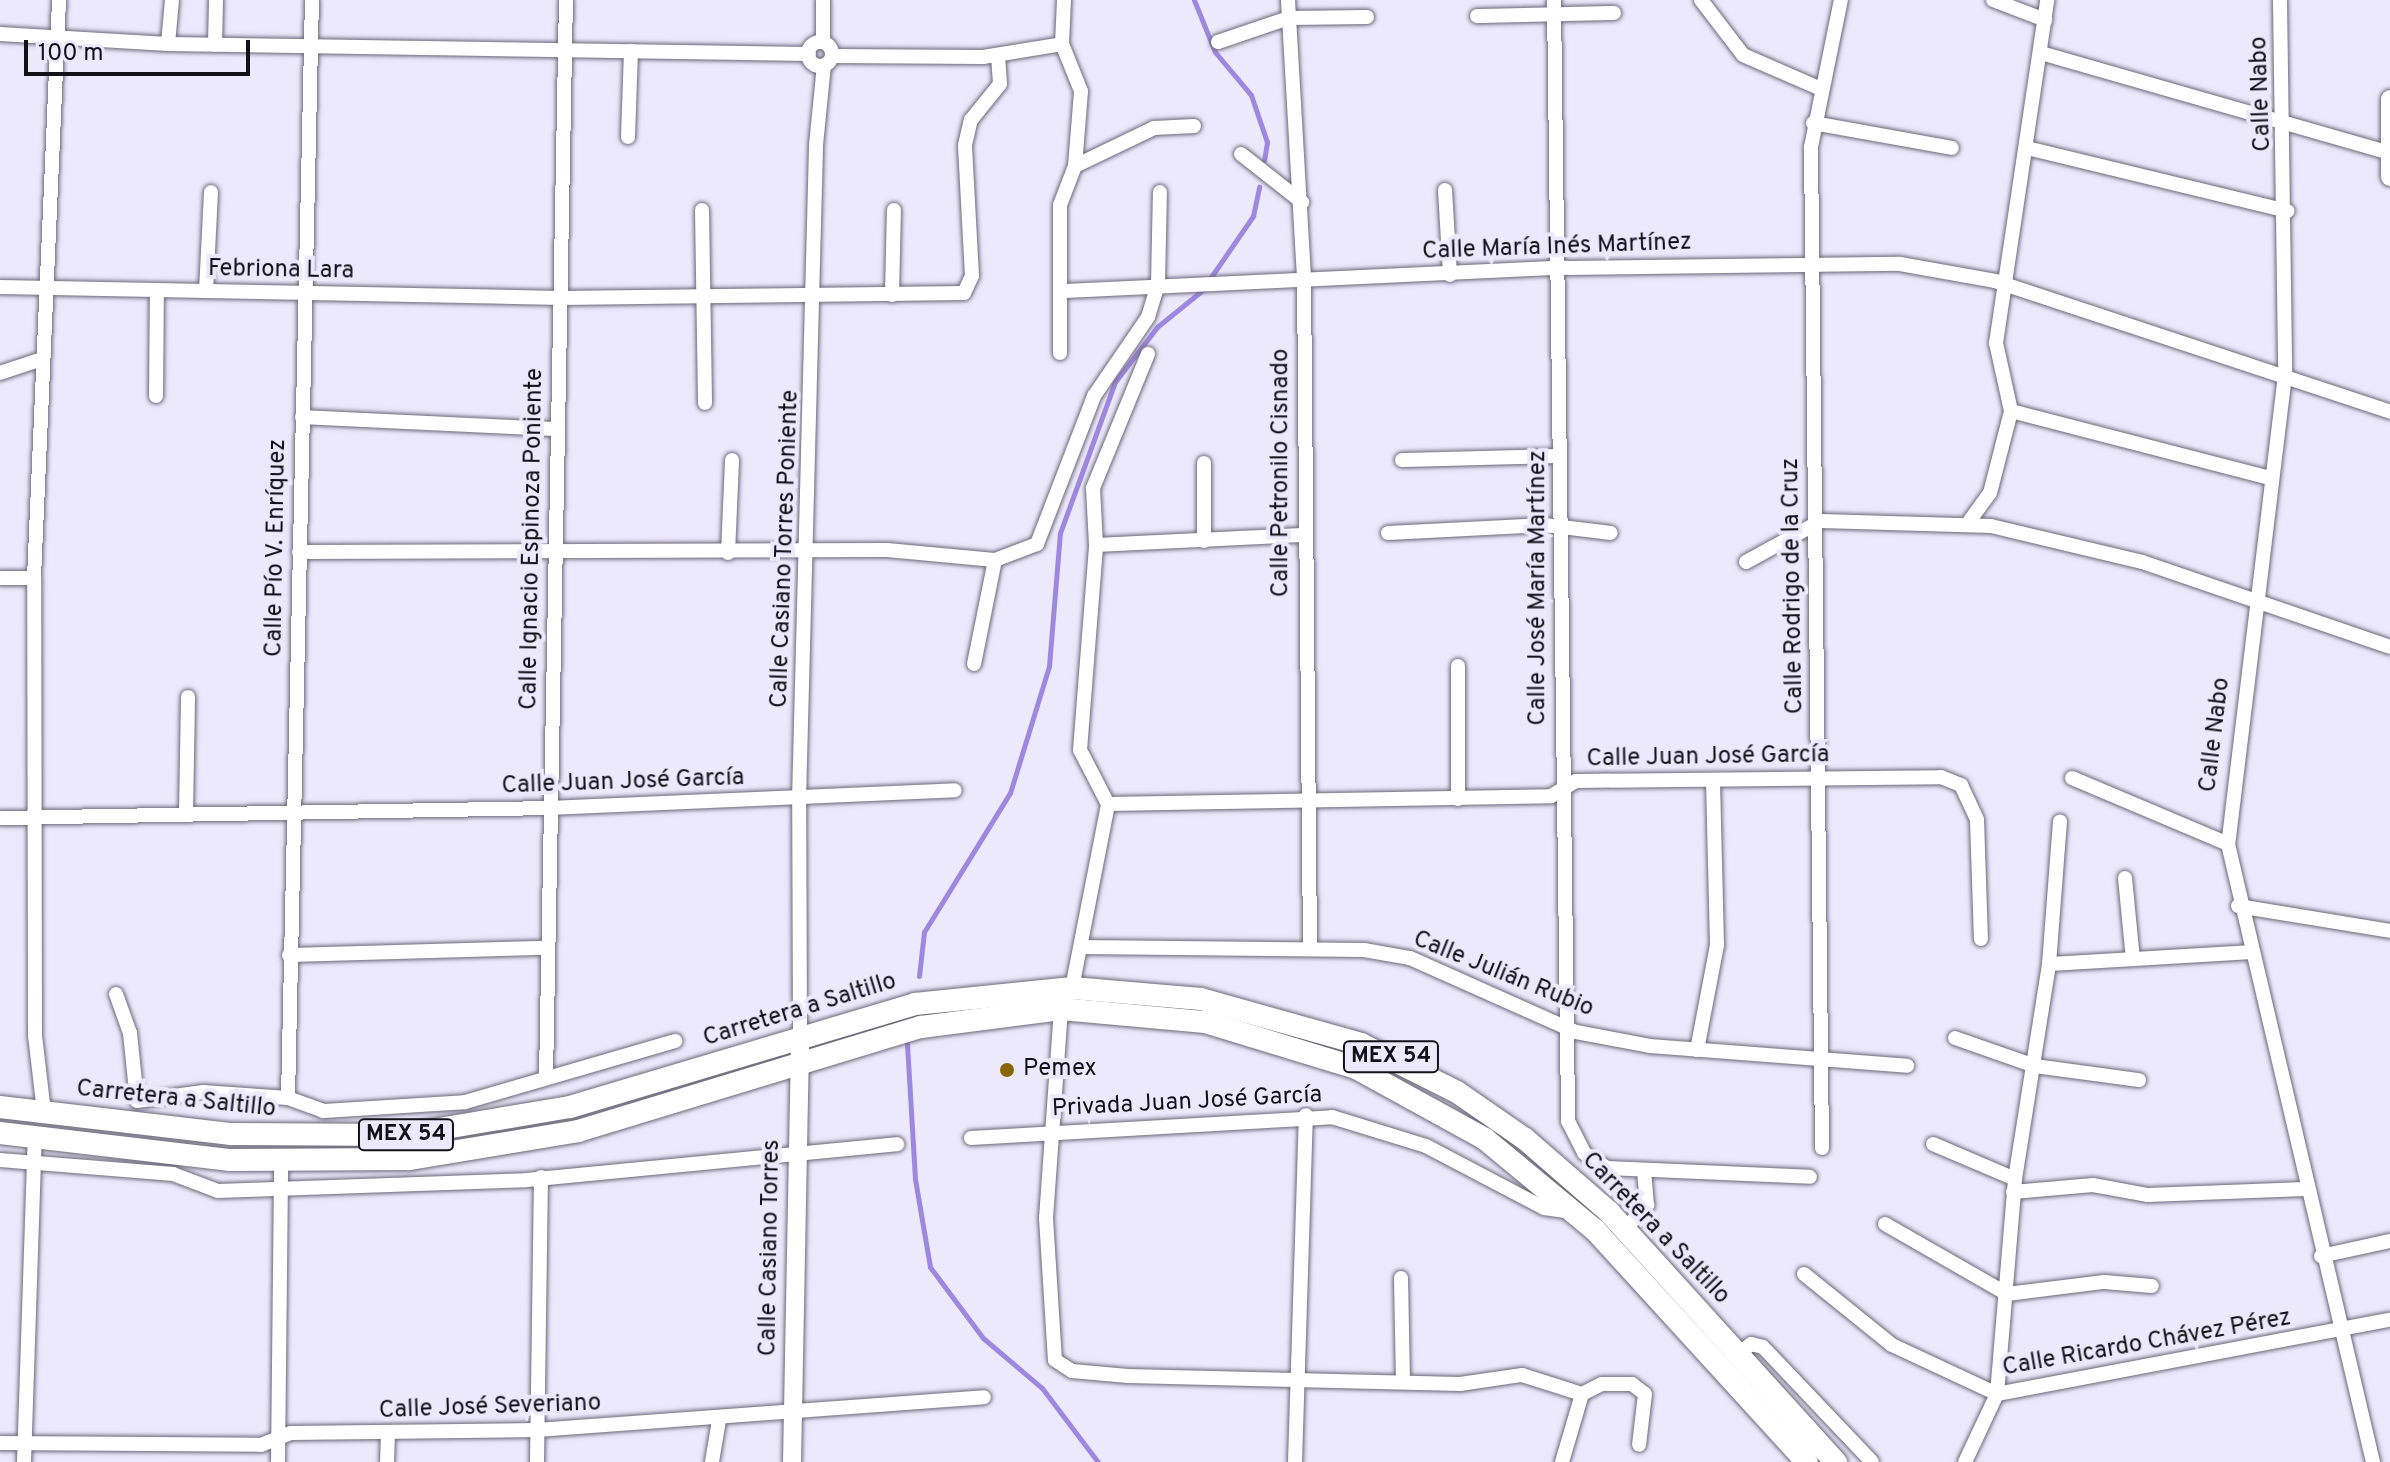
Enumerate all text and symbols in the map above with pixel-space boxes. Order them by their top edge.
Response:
scale bar [28,24,254,74]
street label: Calle Nabo [2246,36,2278,152]
text: 100 m [38,39,104,69]
street label: Calle María Inés Martínez [1422,229,1692,267]
street label: Febriona Lara [208,255,354,287]
street label: Calle Petronilo Cisnado [1268,349,1296,597]
street label: Calle Ignacio Espinoza Poniente [516,368,550,710]
street label: Calle Casiano Torres Poniente [766,389,806,709]
street label: Calle Pío V. Enríquez [261,438,293,658]
street label: Calle José María Martínez [1525,450,1553,726]
street label: Calle Rodrigo de la Cruz [1777,458,1811,714]
street label: Calle Nabo [2195,676,2237,794]
street label: Calle Juan José García [1586,741,1830,775]
street label: Calle Juan José García [501,764,745,802]
street label: Calle Julián Rubio [1409,926,1597,1024]
street label: Carretera a Saltillo [700,968,900,1054]
road number: MEX 54 [1341,1039,1441,1075]
place label: Pemex [1023,1056,1097,1084]
marker: Pemex [998,1061,1016,1079]
street label: Carretera a Saltillo [75,1075,277,1125]
street label: Privada Juan José García [1051,1082,1323,1124]
road number: MEX 54 [356,1117,456,1153]
street label: Calle Casiano Torres [755,1139,787,1357]
street label: Carretera a Saltillo [1575,1147,1735,1311]
street label: Calle Ricardo Chávez Pérez [2000,1304,2294,1384]
street label: Calle José Severiano [378,1390,602,1426]

